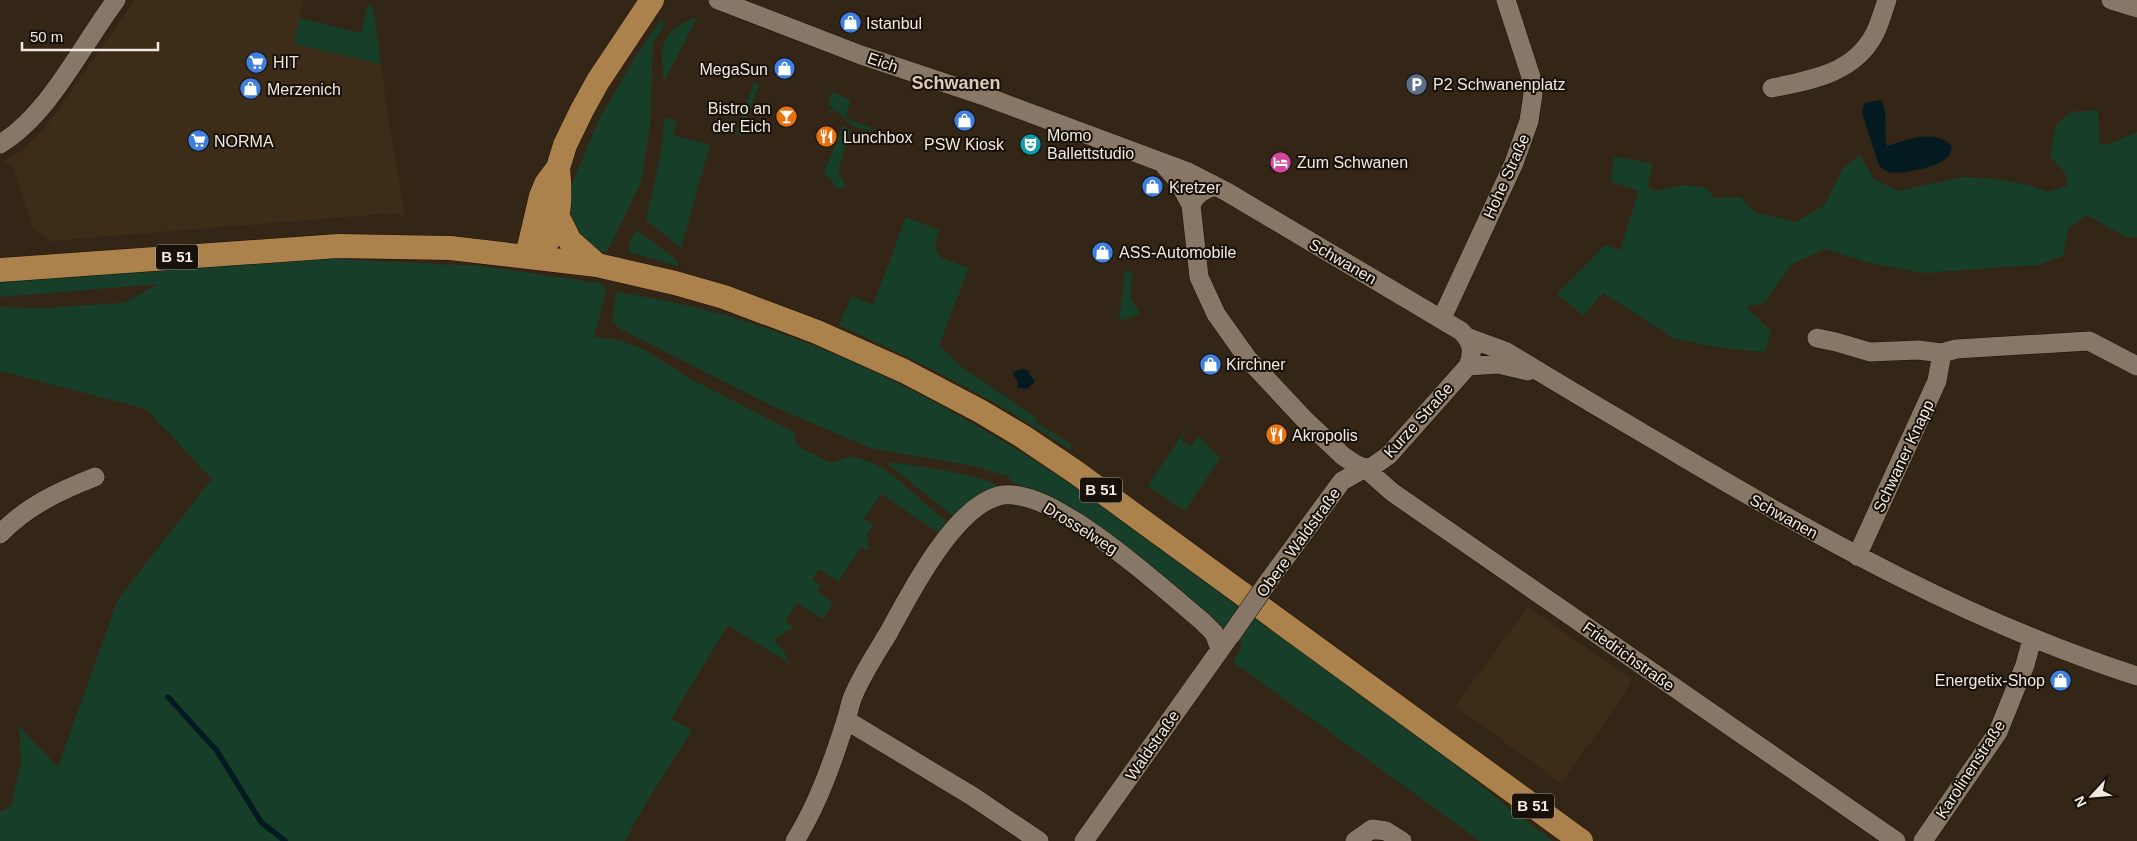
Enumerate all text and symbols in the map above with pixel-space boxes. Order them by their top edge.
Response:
shop icon: Istanbul [838,11,862,35]
place label: Istanbul [866,15,922,32]
scale bar [22,20,159,52]
text: 50 m [30,28,63,45]
street label: Eich [865,49,900,76]
supermarket icon: HIT [245,50,269,74]
place label: HIT [273,54,299,71]
shop icon: MegaSun [772,57,796,81]
place label: MegaSun [700,61,768,78]
parking icon: P2 Schwanenplatz [1405,72,1429,96]
district label: Schwanen [911,73,1001,93]
place label: P2 Schwanenplatz [1433,76,1566,93]
shop icon: Merzenich [239,77,263,101]
place label: Merzenich [267,81,341,98]
place label: Bistro an der Eich [708,100,771,135]
bar icon: Bistro an der Eich [775,105,799,129]
shop icon: PSW Kiosk [952,108,976,132]
restaurant icon: Lunchbox [815,125,839,149]
place label: Momo Ballettstudio [1047,127,1134,162]
supermarket icon: NORMA [186,129,210,153]
place label: Lunchbox [843,129,912,146]
street label: Hohe Straße [1480,131,1533,221]
theatre icon: Momo Ballettstudio [1019,132,1043,156]
place label: NORMA [214,133,274,150]
place label: PSW Kiosk [924,136,1005,153]
hotel icon: Zum Schwanen [1269,150,1293,174]
place label: Zum Schwanen [1297,154,1408,171]
shop icon: Kretzer [1141,175,1165,199]
place label: Kretzer [1169,179,1221,196]
street label: Schwanen [1306,235,1379,287]
shop icon: ASS-Automobile [1091,240,1115,264]
road number: B 51 [156,244,198,270]
place label: ASS-Automobile [1119,244,1236,261]
shop icon: Kirchner [1198,352,1222,376]
place label: Kirchner [1226,356,1286,373]
street label: Kurze Straße [1381,380,1456,461]
street label: Schwaner Knapp [1870,397,1937,515]
restaurant icon: Akropolis [1264,423,1288,447]
place label: Akropolis [1292,427,1358,444]
road number: B 51 [1080,478,1122,502]
street label: Obere Waldstraße [1253,485,1344,600]
street label: Schwanen [1747,491,1821,542]
street label: Drosselweg [1041,499,1121,558]
street label: Friedrichstraße [1580,619,1678,694]
shop icon: Energetix-Shop [2049,668,2073,692]
place label: Energetix-Shop [1935,672,2045,689]
street label: Waldstraße [1122,707,1183,783]
street label: Karolinenstraße [1933,717,2008,821]
north arrow [2067,771,2117,821]
road number: B 51 [1512,794,1554,818]
text: N [2071,794,2090,810]

